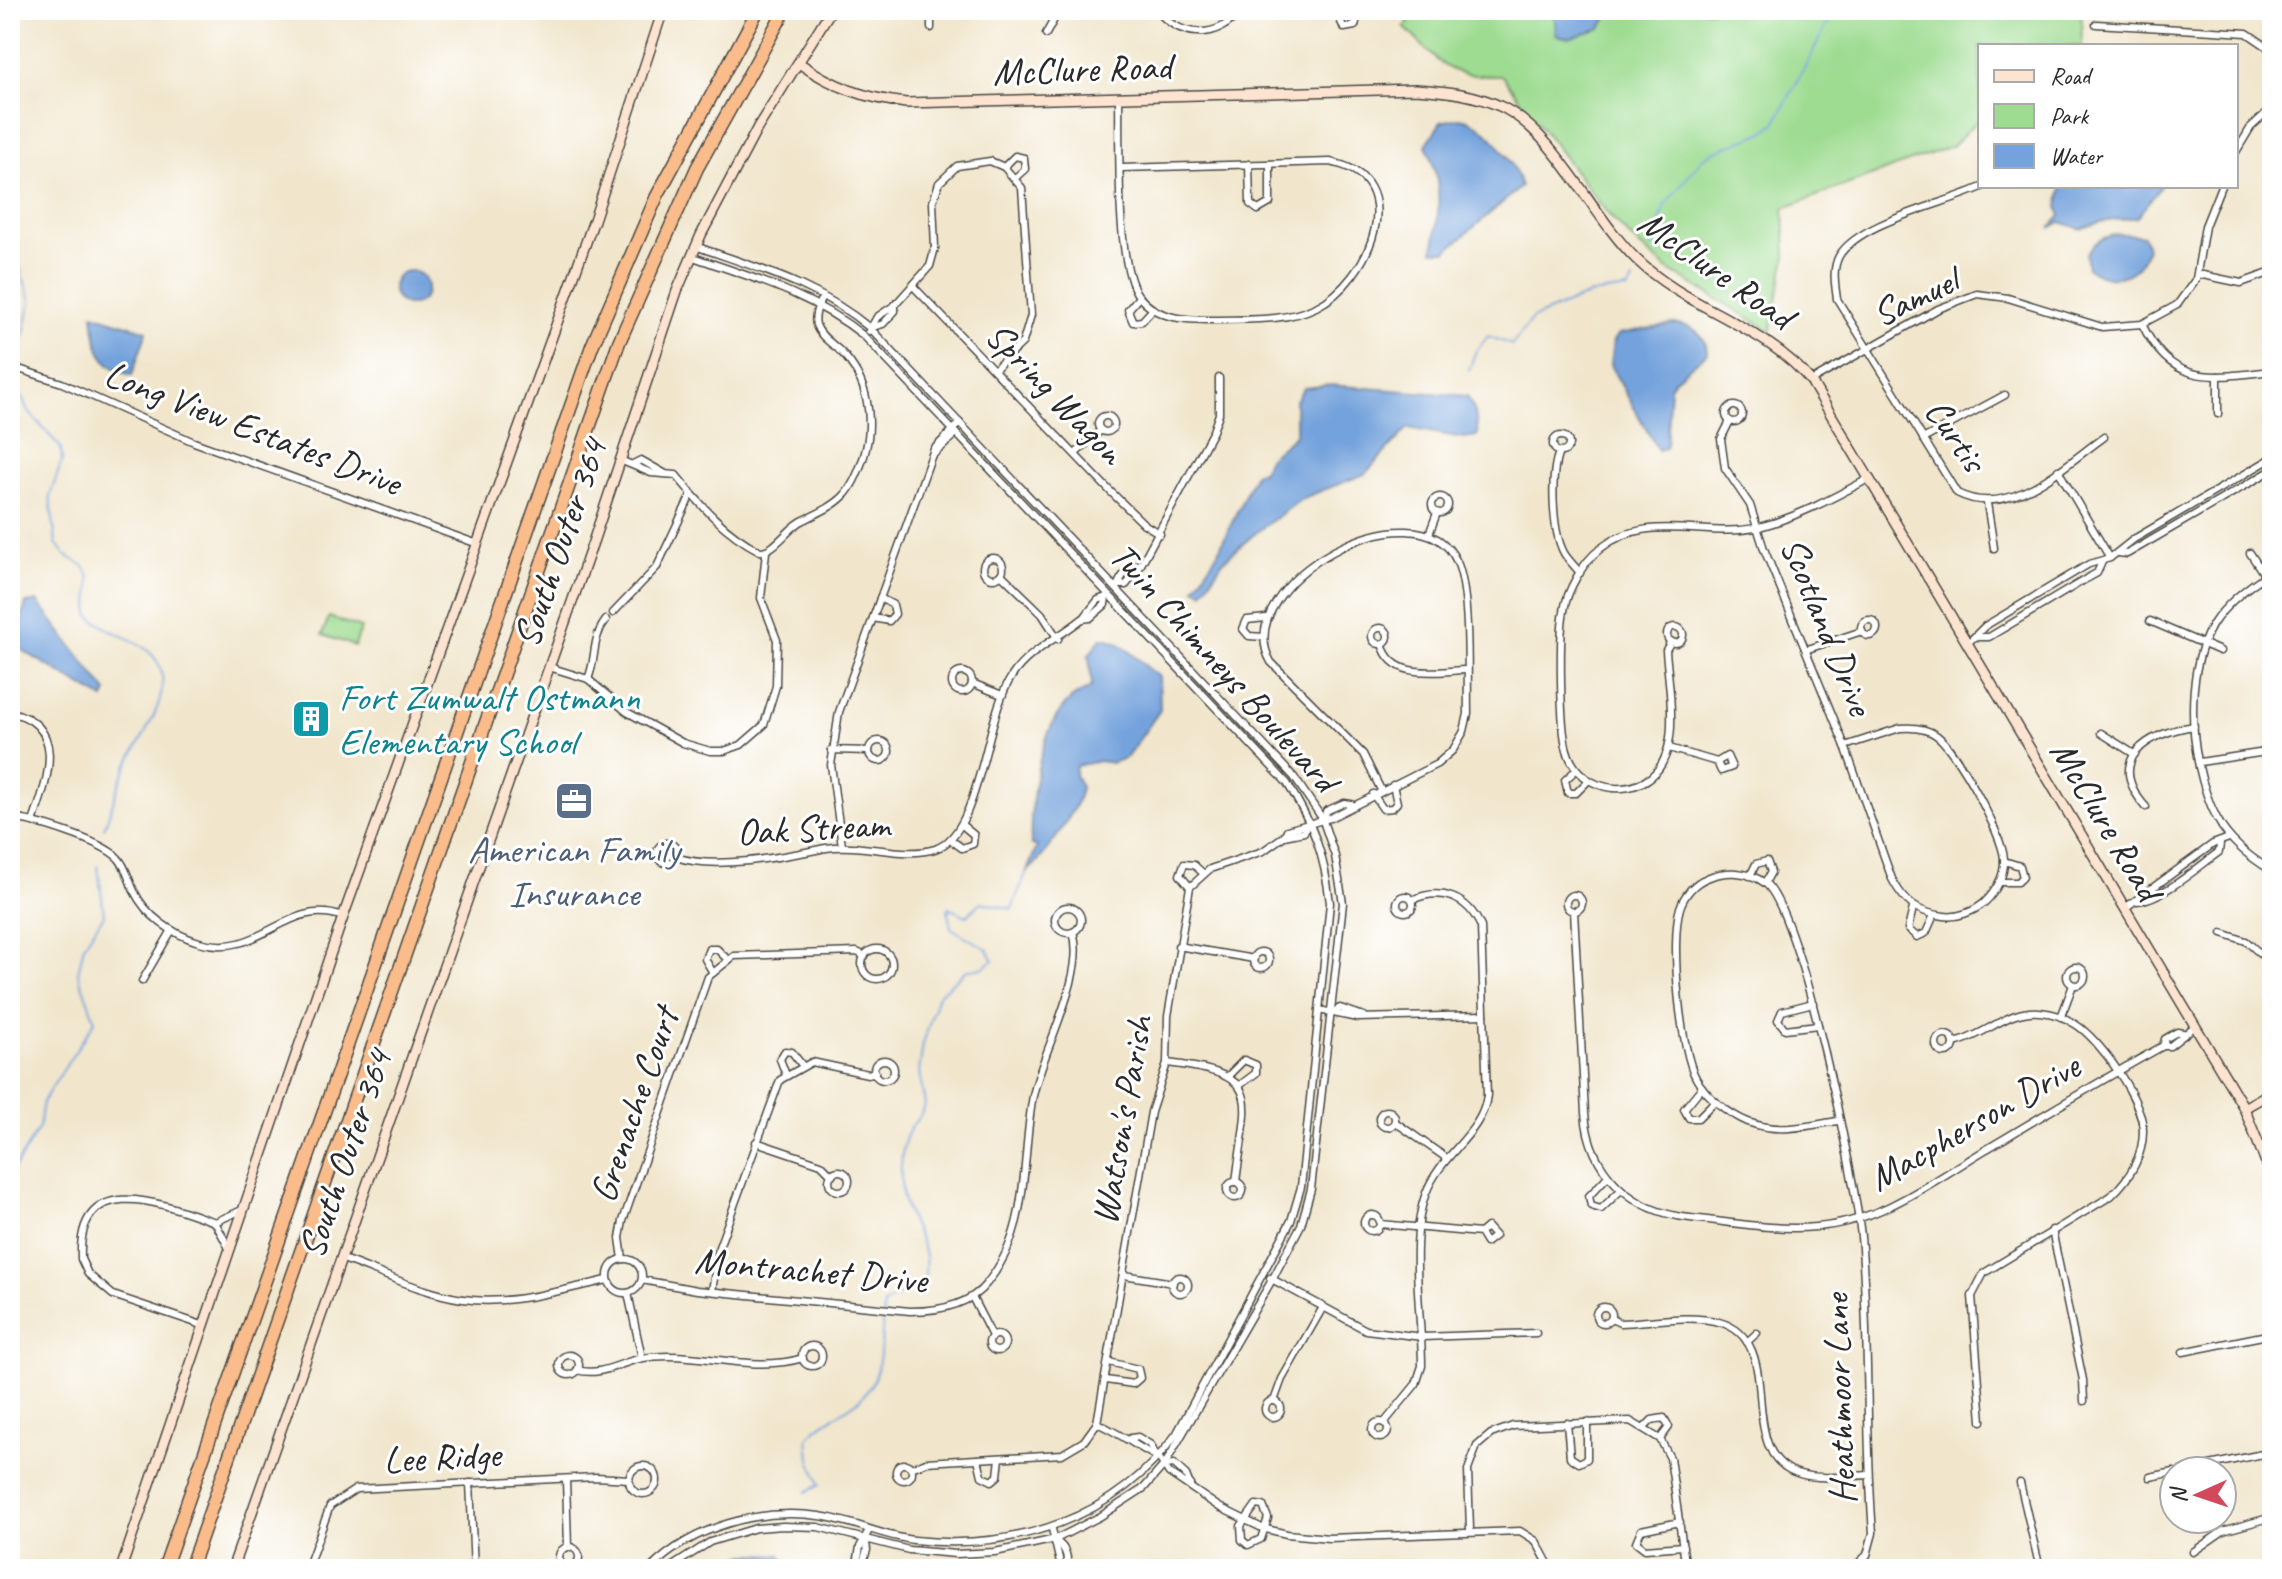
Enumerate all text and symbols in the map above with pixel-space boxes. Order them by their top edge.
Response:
street label: McClure Road [992,42,1178,96]
legend [1978,44,2238,188]
text: Road [2050,61,2094,91]
text: Park [2050,101,2090,131]
text: Water [2050,141,2105,171]
street label: McClure Road [1629,199,1808,343]
street label: Samuel [1865,254,1971,337]
street label: Spring Wagon [976,312,1136,475]
street label: Long View Estates Drive [98,350,410,507]
street label: Curtis [1915,390,1999,483]
street label: South Outer 364 [503,429,619,653]
street label: Scotland Drive [1770,530,1885,724]
street label: Twin Chimneys Boulevard [1100,533,1352,806]
place label: Fort Zumwalt Ostmann Elementary School [339,674,641,765]
building icon: Fort Zumwalt Ostmann Elementary School [290,698,332,740]
street label: McClure Road [2040,731,2175,914]
office icon: American Family Insurance [553,780,595,822]
street label: Oak Stream [736,800,894,855]
place label: American Family Insurance [468,826,683,917]
street label: Grenache Court [579,997,691,1208]
street label: Watson's Parish [1081,1010,1164,1228]
street label: South Outer 364 [288,1040,404,1264]
street label: Macpherson Drive [1860,1041,2090,1201]
street label: Montrachet Drive [693,1236,931,1304]
street label: Heathmoor Lane [1812,1290,1866,1505]
street label: Lee Ridge [382,1430,504,1484]
north arrow [2158,1455,2238,1535]
text: N [2165,1485,2193,1504]

